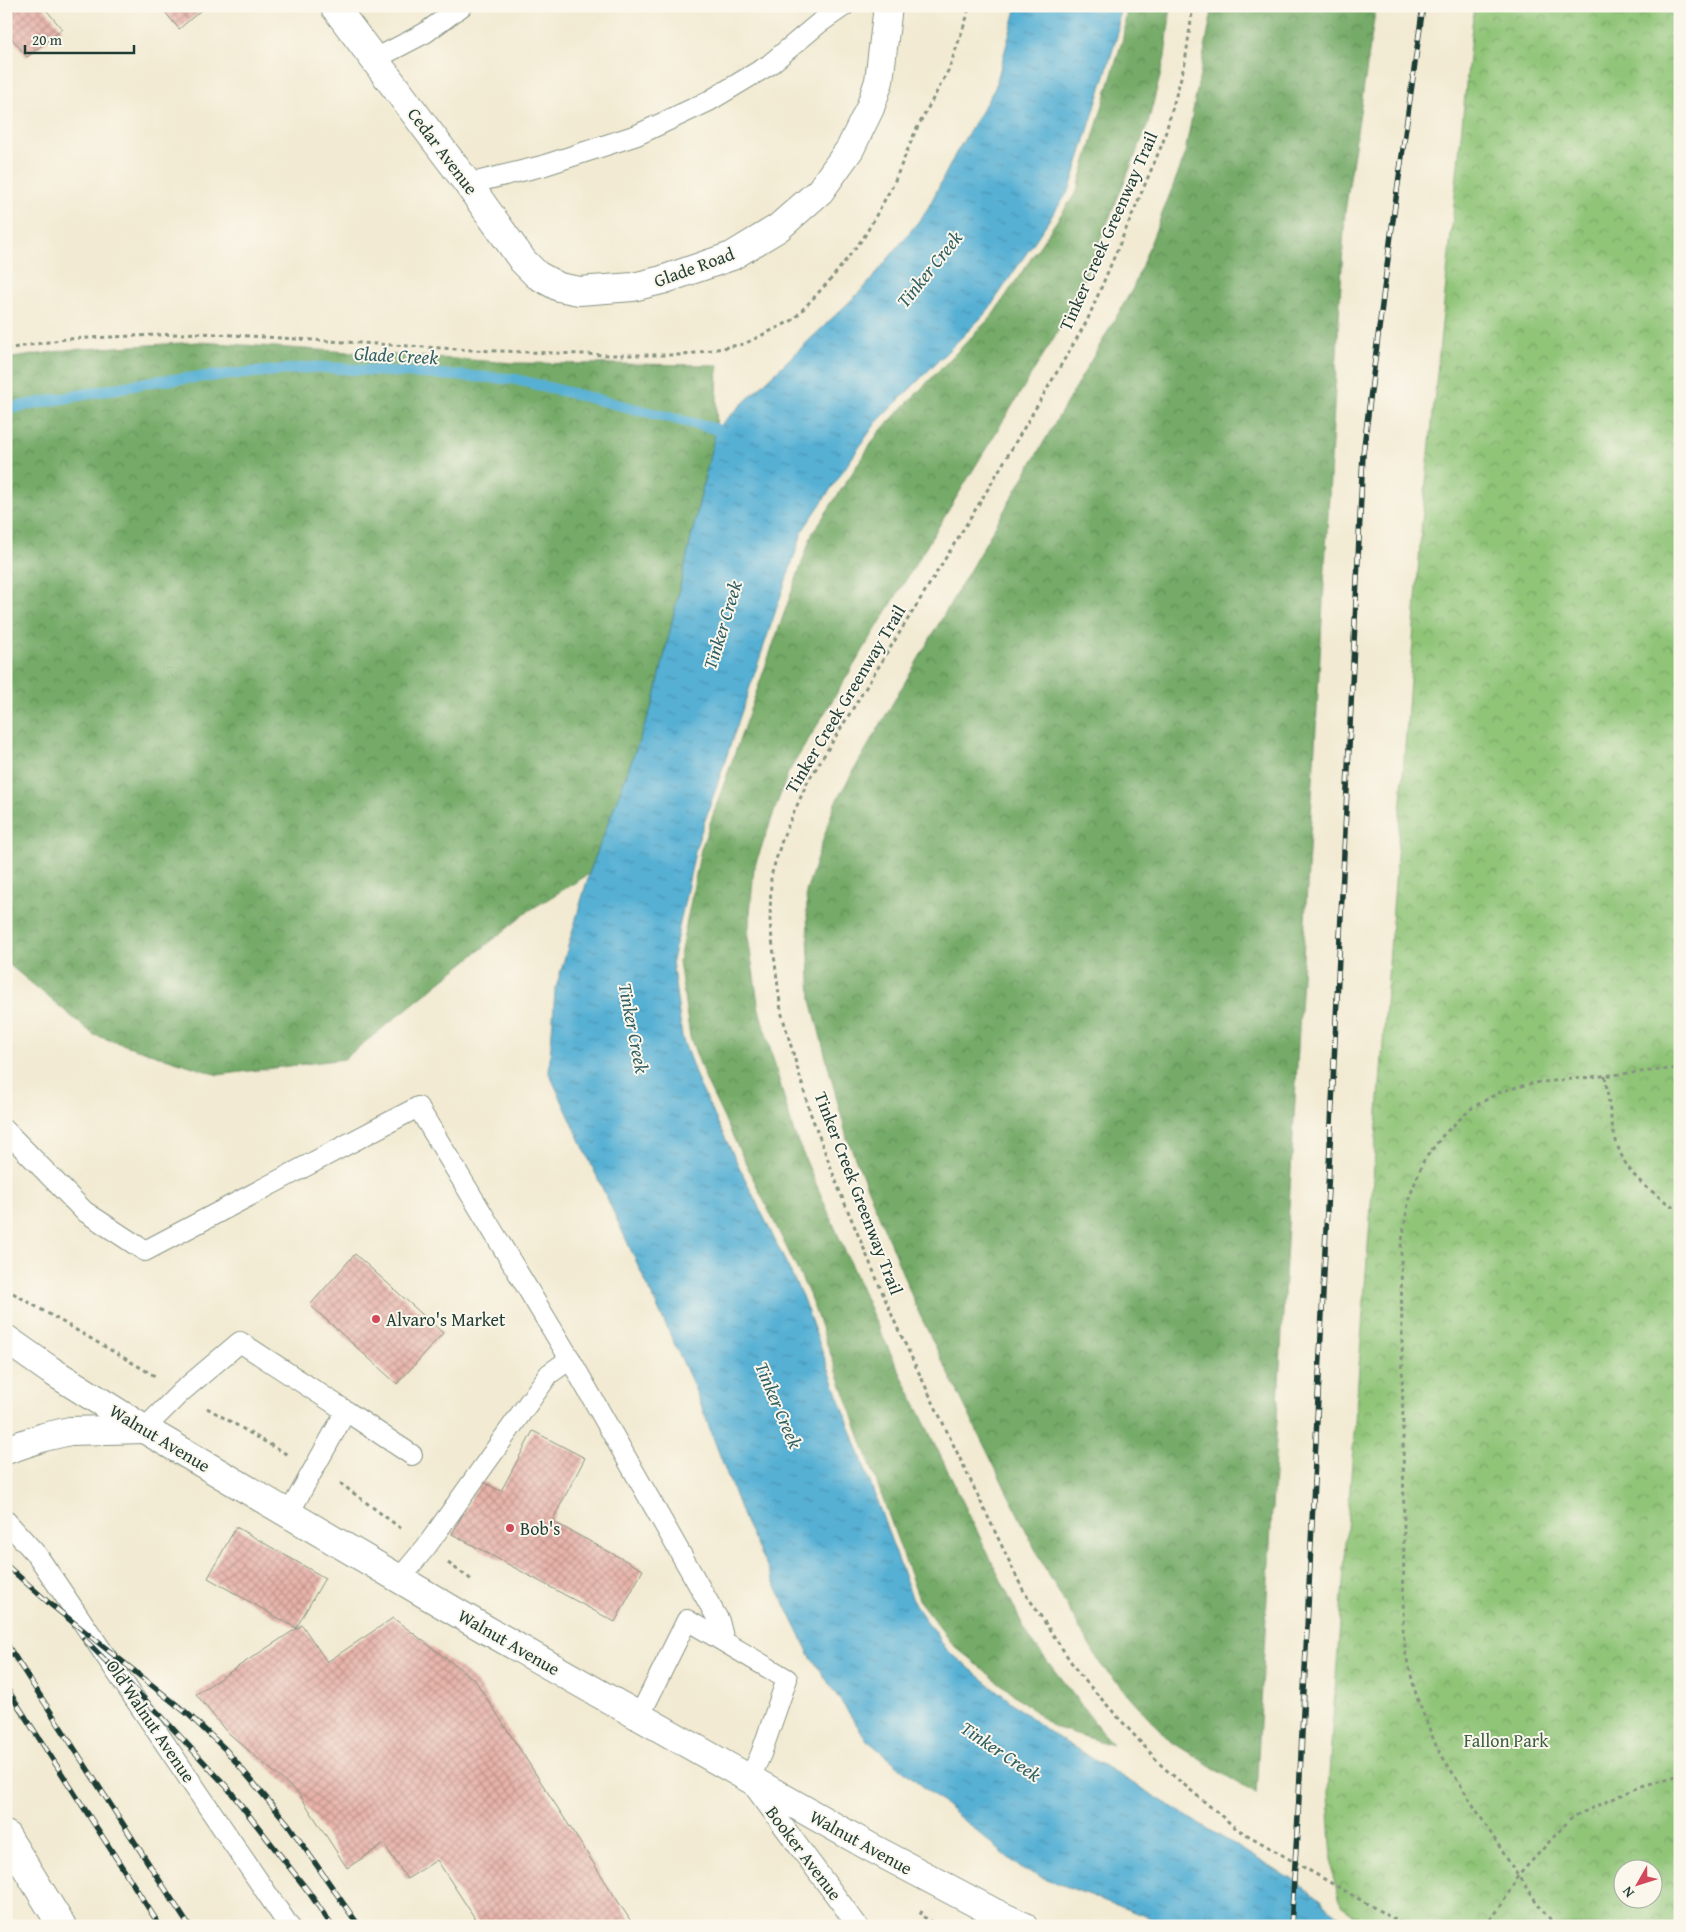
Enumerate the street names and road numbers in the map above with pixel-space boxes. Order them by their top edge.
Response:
street label: Cedar Avenue [401,102,485,200]
street label: Tinker Creek Greenway Trail [1052,127,1164,335]
street label: Glade Road [650,240,738,294]
street label: Tinker Creek Greenway Trail [778,600,912,798]
street label: Tinker Creek Greenway Trail [808,1088,910,1298]
street label: Walnut Avenue [104,1397,216,1479]
street label: Walnut Avenue [453,1602,565,1682]
street label: Old Walnut Avenue [100,1654,202,1788]
street label: Booker Avenue [759,1800,849,1906]
street label: Walnut Avenue [805,1803,917,1881]

